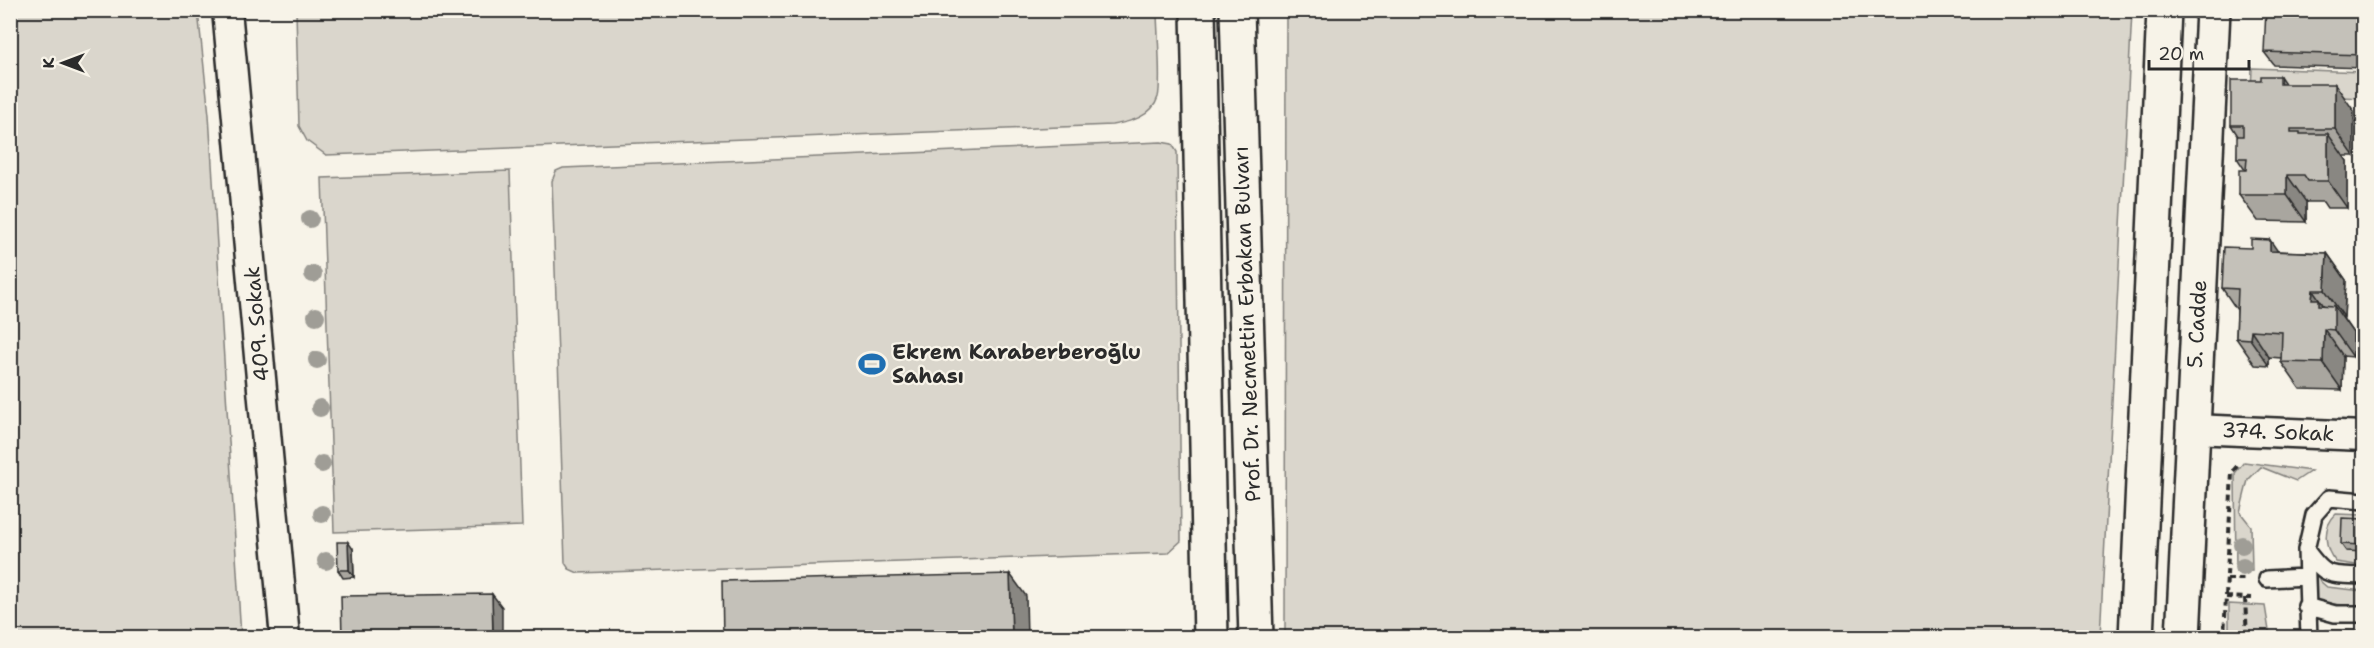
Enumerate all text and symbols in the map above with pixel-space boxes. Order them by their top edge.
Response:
north arrow [33,33,93,93]
scale bar [2149,33,2250,71]
text: 20 m [2158,42,2204,66]
text: K [38,57,59,68]
street label: Prof. Dr. Necmettin Erbakan Bulvarı [1227,146,1267,502]
street label: 409. Sokak [238,265,276,383]
street label: 5. Cadde [2181,279,2213,369]
place label: Ekrem Karaberberoğlu Sahası [892,338,1141,390]
sports icon: Ekrem Karaberberoğlu Sahası [857,349,887,379]
street label: 374. Sokak [2221,416,2335,448]

